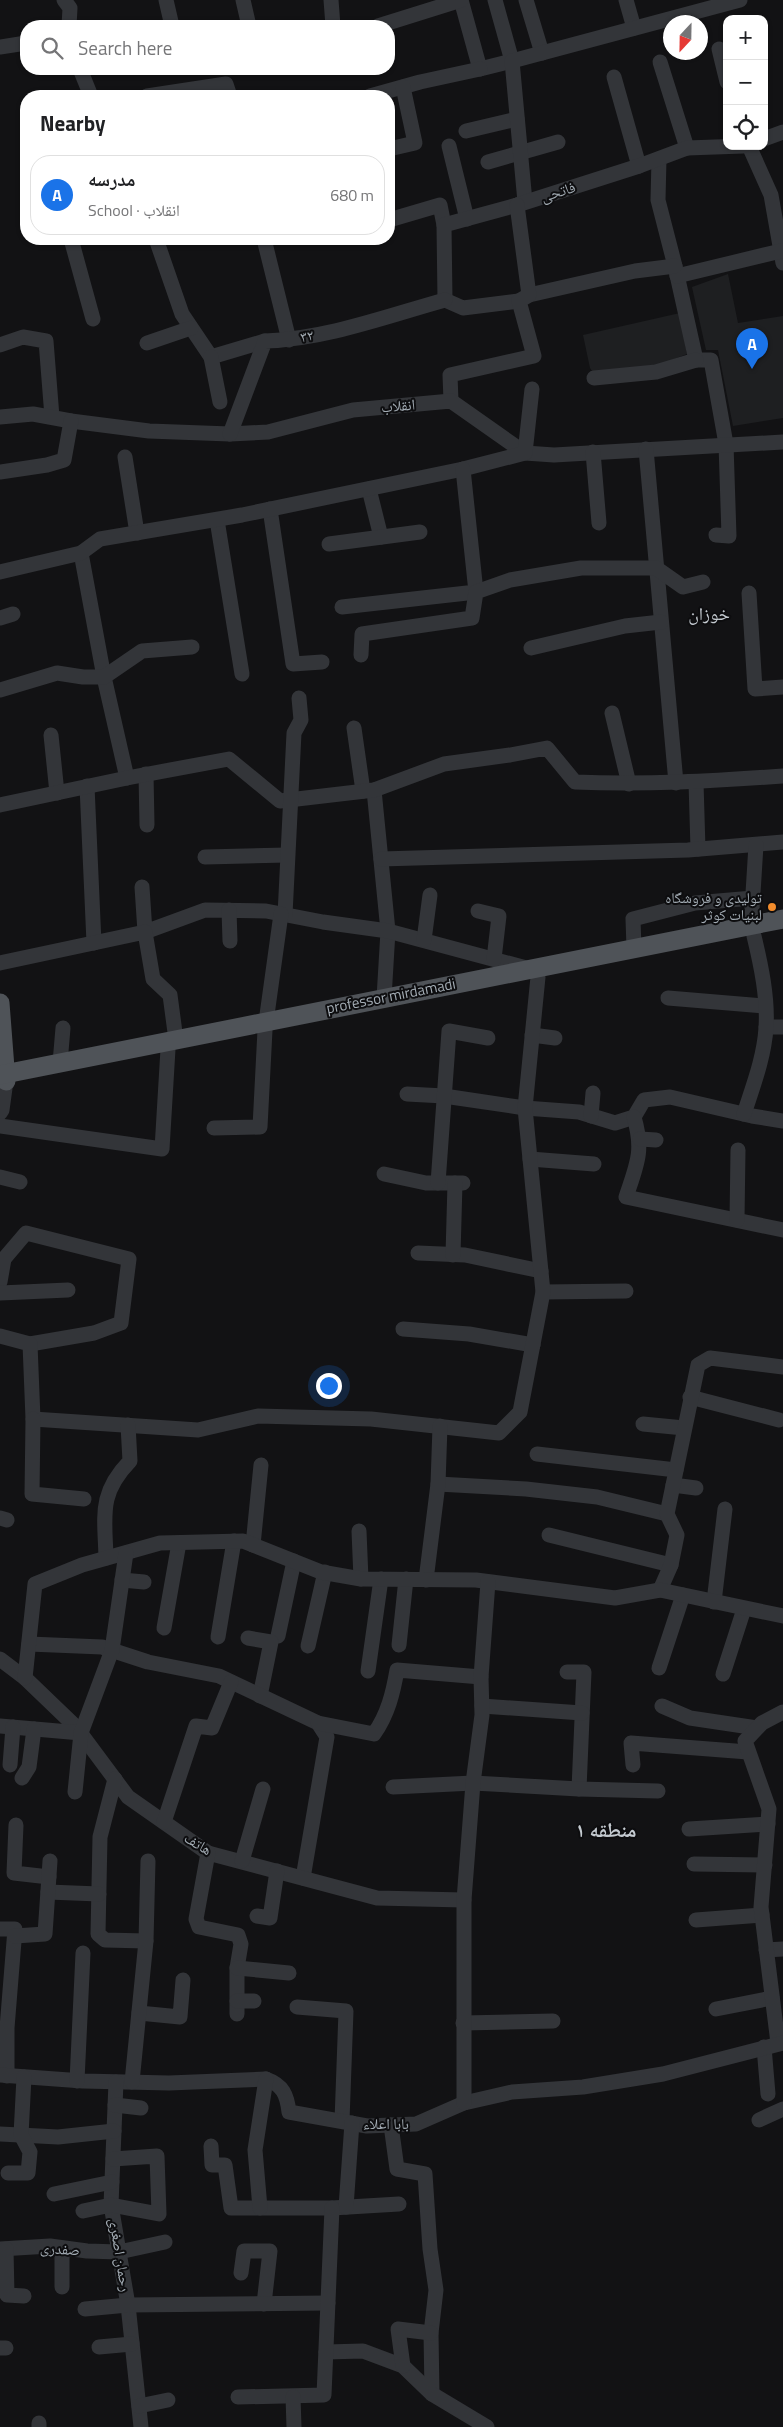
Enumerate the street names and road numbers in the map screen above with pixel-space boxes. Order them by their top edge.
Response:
street label: فاتحی [537,175,578,208]
street label: ۳۲ [298,323,316,348]
street label: انقلاب [380,393,416,418]
street label: professor mirdamadi [324,972,457,1019]
street label: هاتف [180,1826,217,1861]
street label: بابا اعلاء [363,2112,409,2135]
street label: رحمان اصغری [103,2216,138,2294]
street label: صفدری [39,2236,81,2261]

